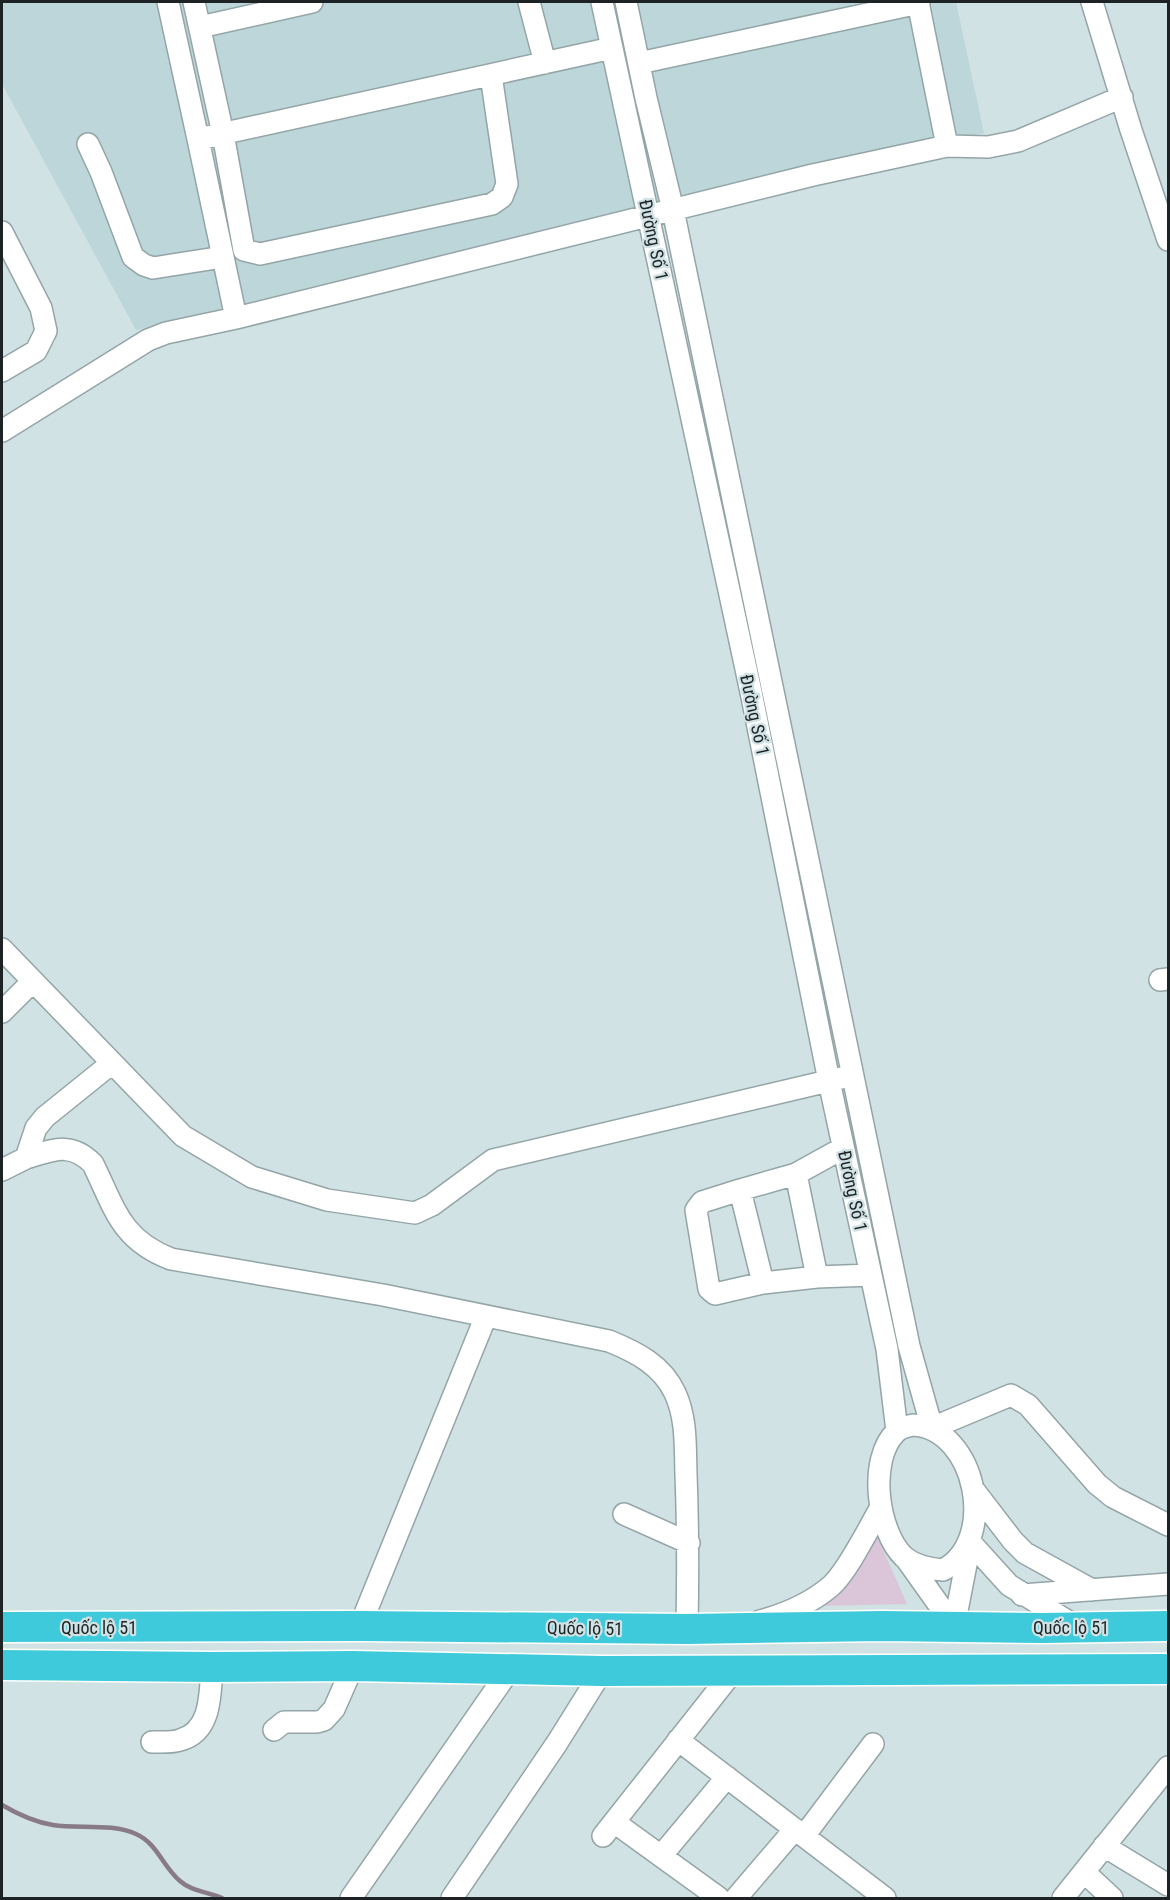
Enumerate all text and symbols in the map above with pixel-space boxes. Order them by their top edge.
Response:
street label: Đường Số 1 [635,197,673,283]
street label: Đường Số 1 [736,672,774,758]
street label: Đường Số 1 [834,1148,872,1234]
street label: Quốc lộ 51 [61,1617,137,1638]
street label: Quốc lộ 51 [547,1617,623,1639]
street label: Quốc lộ 51 [1033,1617,1109,1638]

